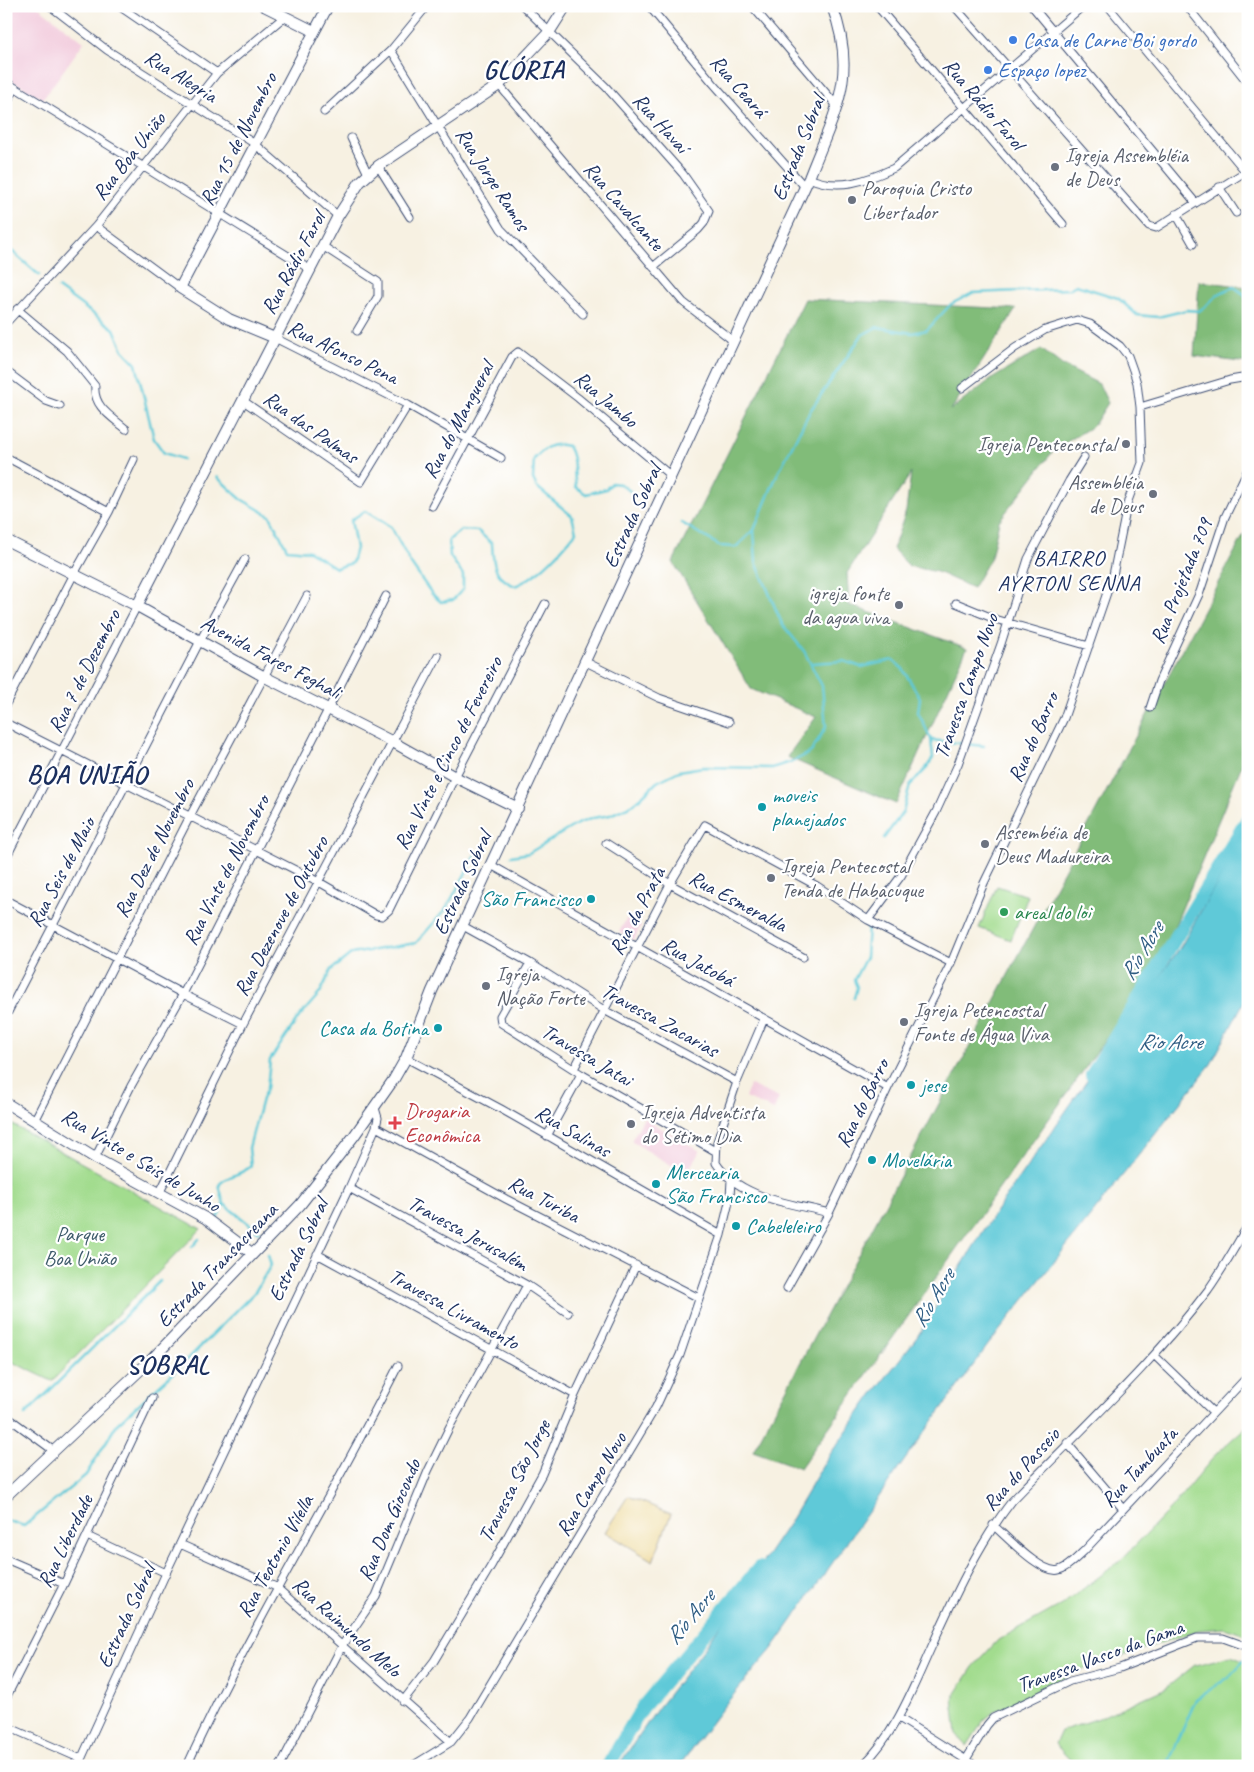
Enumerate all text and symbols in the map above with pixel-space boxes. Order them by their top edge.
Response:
place label: Casa de Carne Boi gordo [1023,27,1198,53]
marker: Casa de Carne Boi gordo [1007,34,1019,46]
street label: Rua Alegria [140,44,223,109]
street label: Rua Ceará [705,49,775,124]
district label: GLÓRIA [484,53,565,86]
street label: Rua Rádio Farol [937,53,1033,157]
place label: Espaço lopez [998,57,1087,83]
marker: Espaço lopez [982,64,994,76]
street label: Rua 15 de Novembro [193,67,283,210]
street label: Rua Havaí [627,87,698,162]
street label: Estrada Sobral [765,89,832,204]
street label: Rua Boa União [87,106,172,205]
street label: Rua Jorge Ramos [450,123,537,237]
place label: Igreja Assembléia de Deus [1065,142,1189,192]
street label: Rua Cavalcante [578,156,671,257]
marker: Igreja Assembléia de Deus [1049,161,1061,173]
place label: Paroquia Cristo Libertador [862,175,973,225]
marker: Paroquia Cristo Libertador [846,194,858,206]
street label: Rua Rádio Farol [255,204,332,319]
street label: Rua Afonso Pena [283,314,405,391]
street label: Rua do Mangueral [416,354,501,483]
street label: Rua Jambo [569,365,644,434]
street label: Rua das Palmas [258,385,365,470]
place label: Igreja Penteconstal [977,431,1119,457]
marker: Igreja Penteconstal [1120,438,1132,450]
street label: Estrada Sobral [597,457,669,572]
place label: Assembléia de Deus [1068,469,1145,519]
marker: Assembléia de Deus [1147,488,1159,500]
street label: Rua Projetada 709 [1144,513,1219,648]
district label: BAIRRO AYRTON SENNA [997,544,1141,597]
place label: igreja fonte da agua viva [802,580,891,630]
marker: igreja fonte da agua viva [893,599,905,611]
street label: Rua 7 de Dezembro [42,604,127,737]
street label: Travessa Campo Novo [928,608,1005,762]
street label: Avenida Fares Feghali [197,609,348,706]
street label: Rua Vinte e Cinco de Fevereiro [388,651,509,854]
street label: Rua do Barro [1002,686,1065,786]
district label: BOA UNIÃO [27,758,150,791]
street label: Rua Dez de Novembro [108,773,201,922]
place label: moveis planejados [772,782,846,832]
street label: Rua Vinte de Novembro [177,788,276,950]
marker: moveis planejados [756,801,768,813]
street label: Rua Seis de Maio [21,810,102,931]
place label: Assembéia de Deus Madureira [995,819,1111,869]
street label: Estrada Sobral [427,824,499,939]
street label: Rua Dezenove de Outubro [228,830,335,1000]
marker: Assembéia de Deus Madureira [979,838,991,850]
place label: Igreja Pentecostal Tenda de Habacuque [781,853,924,903]
street label: Rua da Prata [603,861,672,959]
street label: Rua Esmeralda [685,864,793,938]
marker: Igreja Pentecostal Tenda de Habacuque [765,872,777,884]
place label: São Francisco [481,886,583,912]
marker: São Francisco [585,893,597,905]
place label: areal do loi [1014,899,1094,925]
marker: areal do loi [998,906,1010,918]
water label: Río Acre [1114,914,1172,985]
street label: Rua Jatobá [657,931,741,994]
place label: Igreja Nação Forte [496,961,586,1011]
street label: Travessa Zacarias [597,977,725,1064]
marker: Igreja Nação Forte [480,980,492,992]
place label: Igreja Petencostal Fonte de Água Viva [914,997,1050,1047]
place label: Casa da Botina [319,1015,430,1041]
marker: Igreja Petencostal Fonte de Água Viva [898,1016,910,1028]
street label: Travessa Jatai [537,1018,640,1094]
marker: Casa da Botina [432,1022,444,1034]
water label: Rio Acre [1139,1028,1204,1056]
street label: Rua do Barro [829,1052,896,1152]
place label: jese [919,1072,947,1098]
marker: jese [905,1079,917,1091]
place label: Drogaria Econômica [405,1098,481,1148]
street label: Rua Salinas [530,1099,617,1164]
place label: Igreja Adventista do Sétimo Dia [641,1099,766,1149]
street label: Rua Vinte e Seis de Junho [57,1102,226,1218]
marker: Drogaria Econômica [389,1117,401,1129]
marker: Igreja Adventista do Sétimo Dia [625,1118,637,1130]
place label: Movelária [882,1147,953,1173]
marker: Movelária [866,1154,878,1166]
place label: Mercearia São Francisco [666,1159,768,1209]
street label: Rua Turiba [504,1169,585,1229]
marker: Mercearia São Francisco [650,1178,662,1190]
street label: Travessa Jerusalém [404,1189,534,1278]
street label: Estrada Sobral [262,1191,335,1305]
street label: Estrada Transacreana [151,1196,284,1333]
place label: Cabeleleiro [746,1213,822,1239]
marker: Cabeleleiro [730,1220,742,1232]
park label: Parque Boa União [44,1221,118,1271]
water label: Río Acre [905,1261,963,1332]
street label: Travessa Livramento [384,1263,525,1356]
district label: SOBRAL [126,1348,211,1381]
street label: Travessa São Jorge [472,1414,557,1547]
street label: Rua Tambuata [1095,1420,1184,1513]
street label: Rua do Passeio [977,1421,1066,1516]
street label: Rua Campo Novo [550,1426,633,1541]
street label: Rua Dom Giocondo [352,1454,427,1585]
street label: Rua Liberdade [31,1489,99,1592]
street label: Rua Teotonio Vilella [231,1489,320,1622]
street label: Estrada Sobral [91,1557,163,1672]
street label: Rua Raimundo Melo [287,1571,409,1684]
water label: Río Acre [659,1581,723,1650]
street label: Travessa Vasco da Gama [1013,1613,1188,1698]

